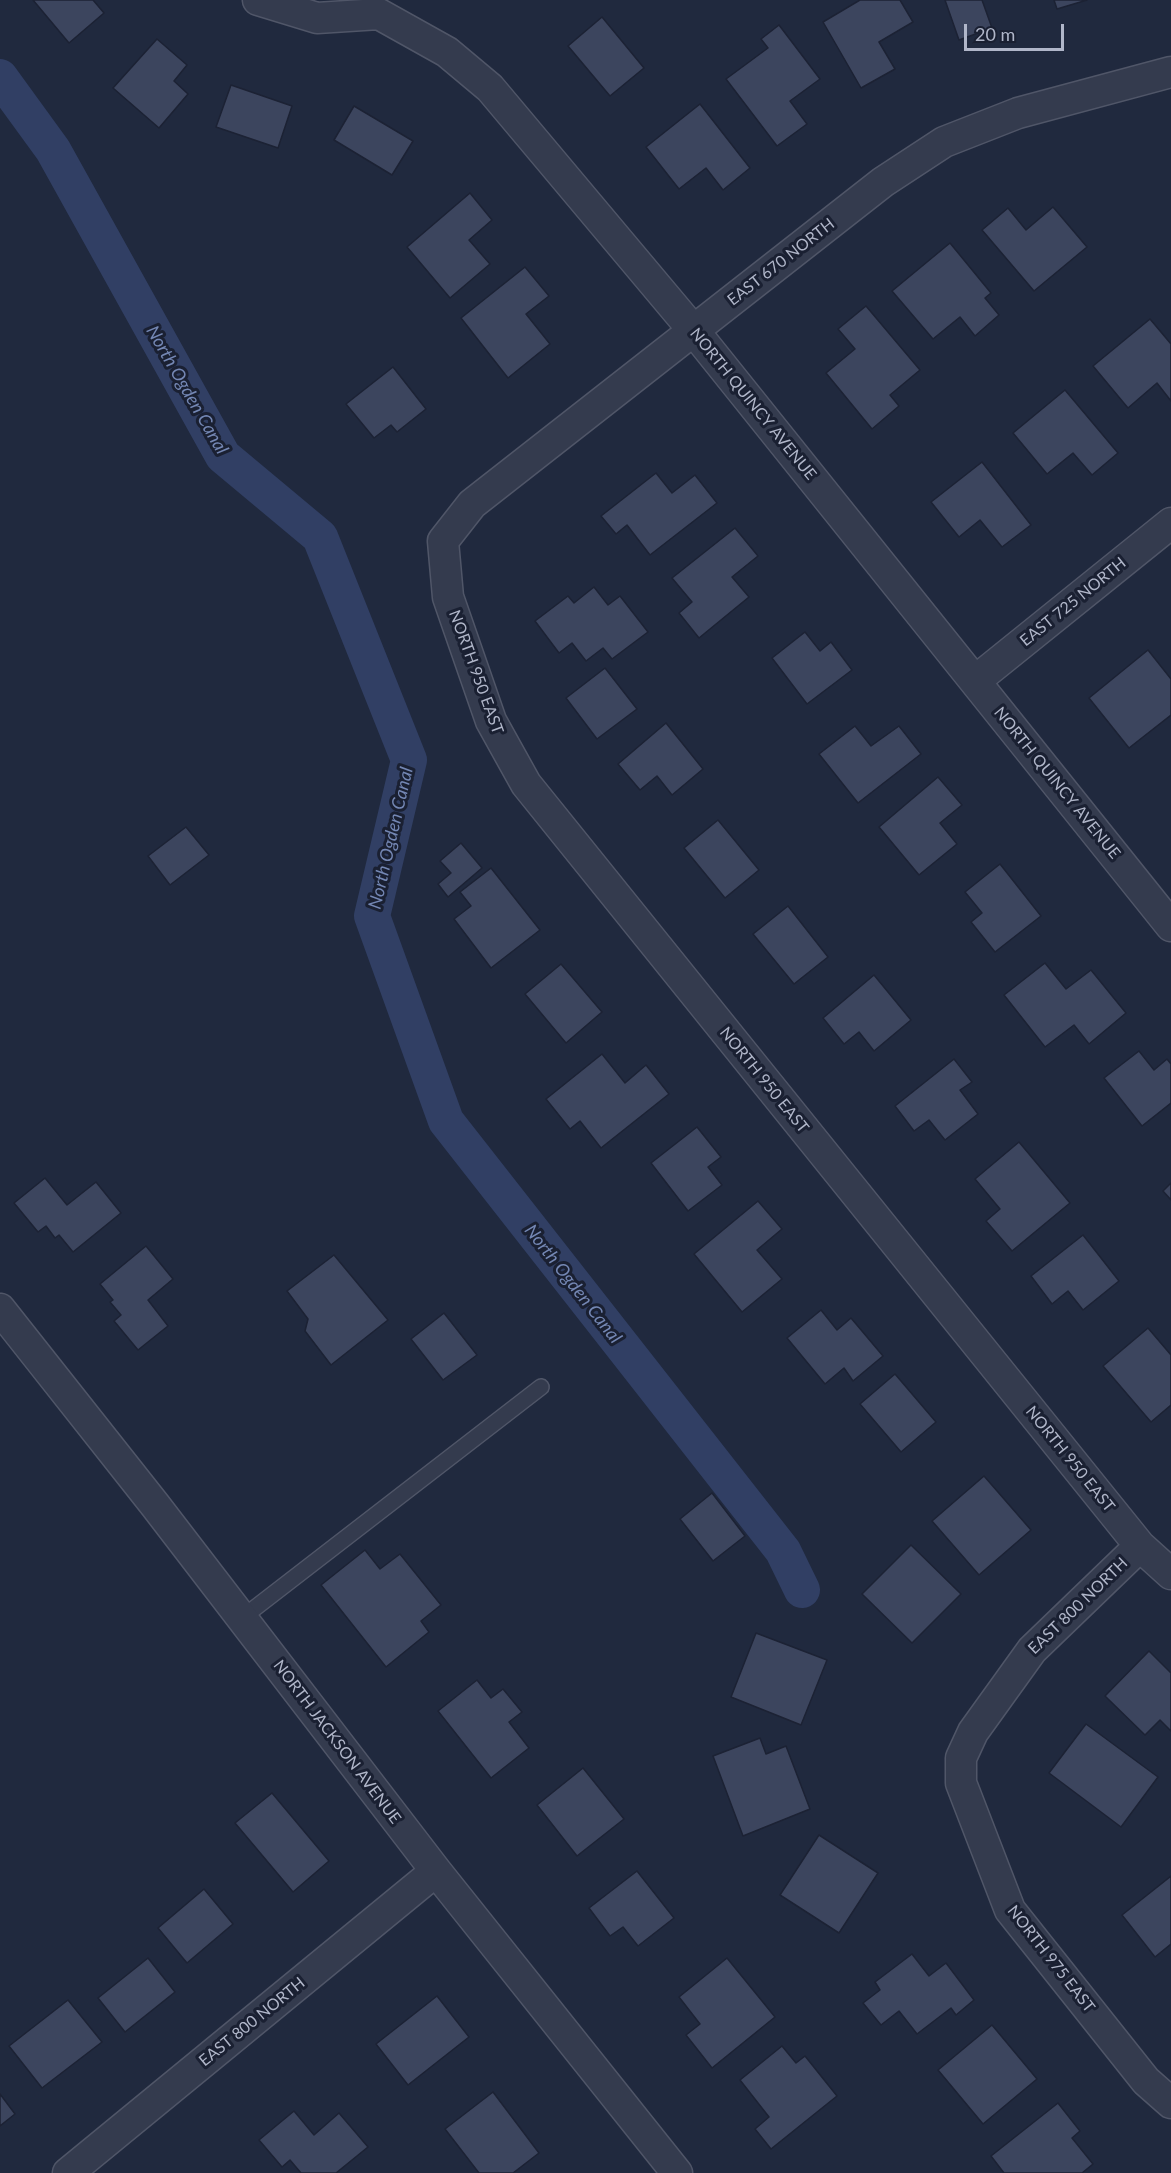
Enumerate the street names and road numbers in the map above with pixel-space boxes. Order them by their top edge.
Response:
street label: EAST 670 NORTH [724,214,838,310]
street label: NORTH QUINCY AVENUE [686,324,820,484]
street label: EAST 725 NORTH [1016,553,1130,651]
street label: NORTH 950 EAST [445,607,507,737]
street label: NORTH QUINCY AVENUE [990,703,1124,863]
street label: NORTH 950 EAST [715,1023,813,1137]
street label: NORTH 950 EAST [1021,1402,1119,1516]
street label: EAST 800 NORTH [1024,1554,1132,1658]
street label: NORTH JACKSON AVENUE [269,1656,405,1828]
street label: NORTH 975 EAST [1003,1902,1099,2016]
street label: EAST 800 NORTH [195,1973,309,2071]

